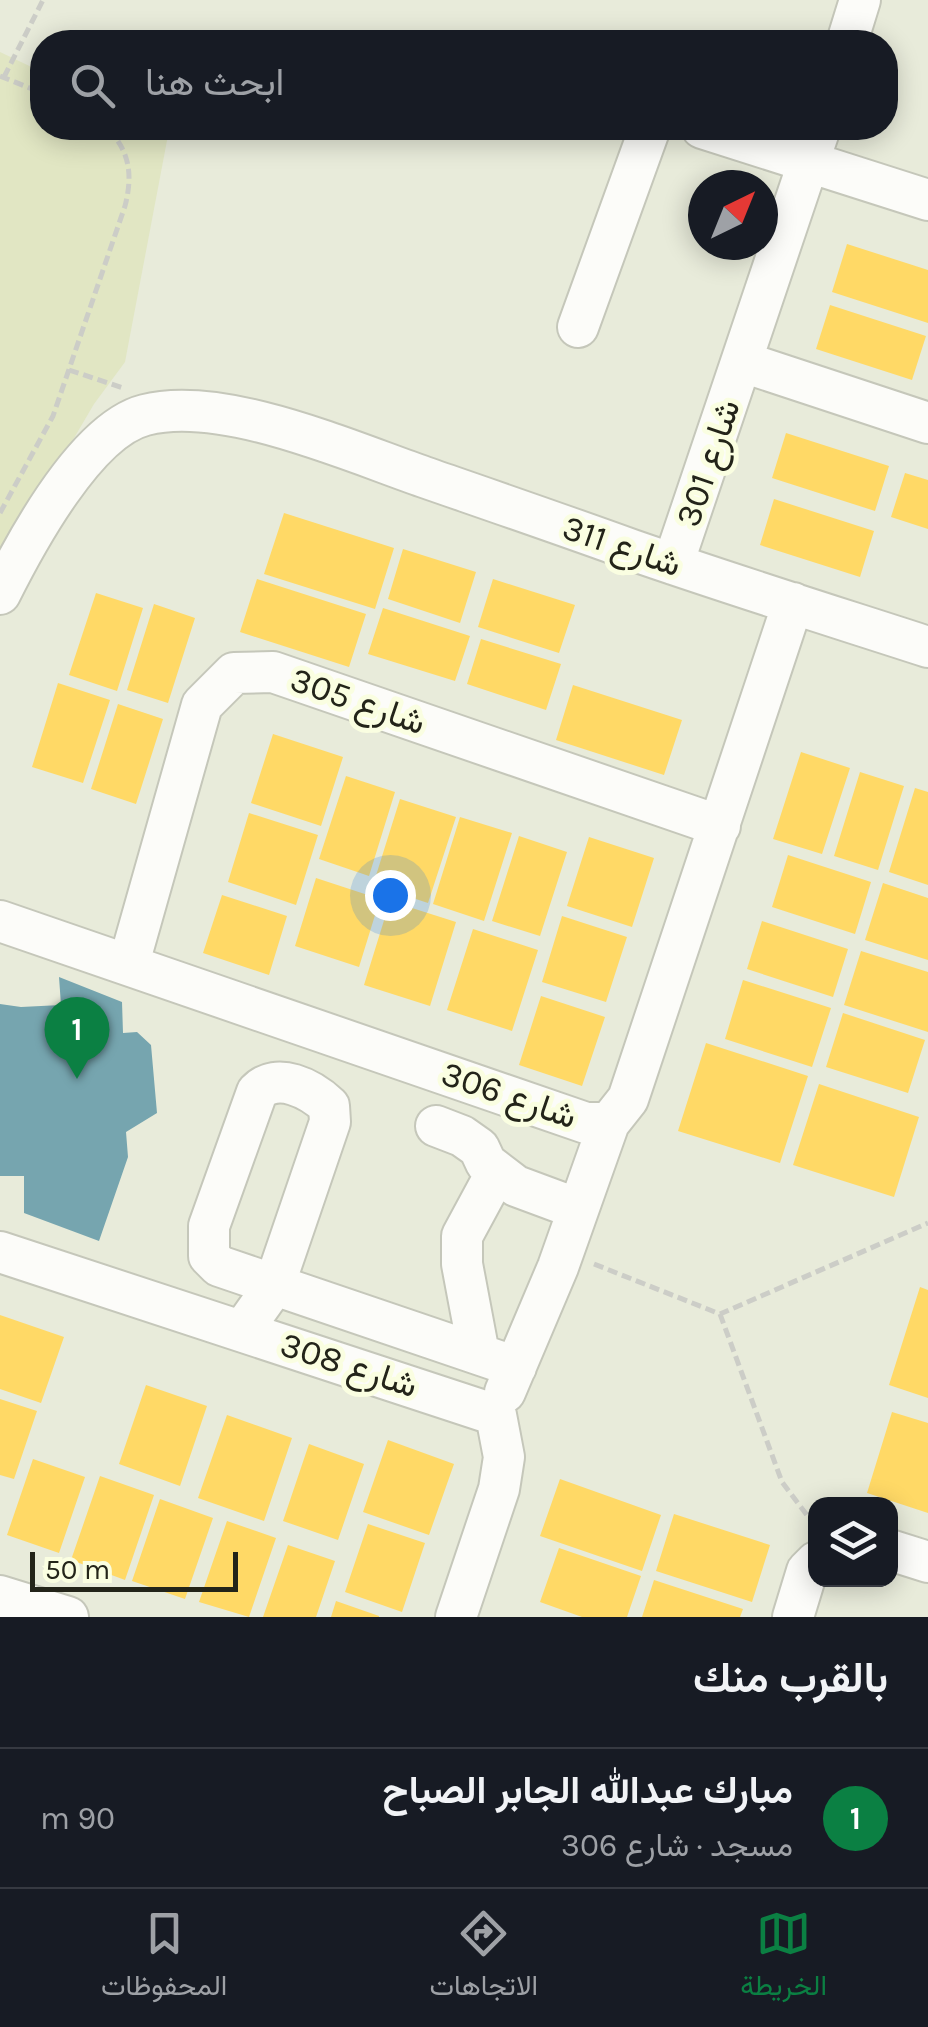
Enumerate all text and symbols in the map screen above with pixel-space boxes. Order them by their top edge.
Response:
search box [30,30,898,140]
icon: search [65,58,120,113]
text: ابحث هنا [145,60,284,105]
north arrow [688,170,778,260]
street label: شارع 301 [667,394,752,533]
street label: شارع 311 [556,507,687,588]
street label: شارع 305 [284,659,431,746]
your location [365,870,416,921]
pin: 1 [44,996,110,1079]
street label: شارع 306 [435,1053,582,1140]
street label: شارع 308 [274,1324,423,1409]
map controls [808,1497,898,1587]
button: layers [808,1497,898,1587]
scale bar [30,1547,238,1592]
text: 50 m [45,1553,110,1586]
text: بالقرب منك [693,1653,888,1703]
text: مبارك عبدالله الجابر الصباح [383,1768,793,1813]
text: 90 m [40,1800,115,1837]
text: 1 [850,1800,861,1837]
text: مسجد · شارع 306 [561,1827,793,1864]
tab: المحفوظات [101,1906,227,2010]
tab: الاتجاهات [429,1906,538,2010]
tab: الخريطة [740,1906,827,2010]

